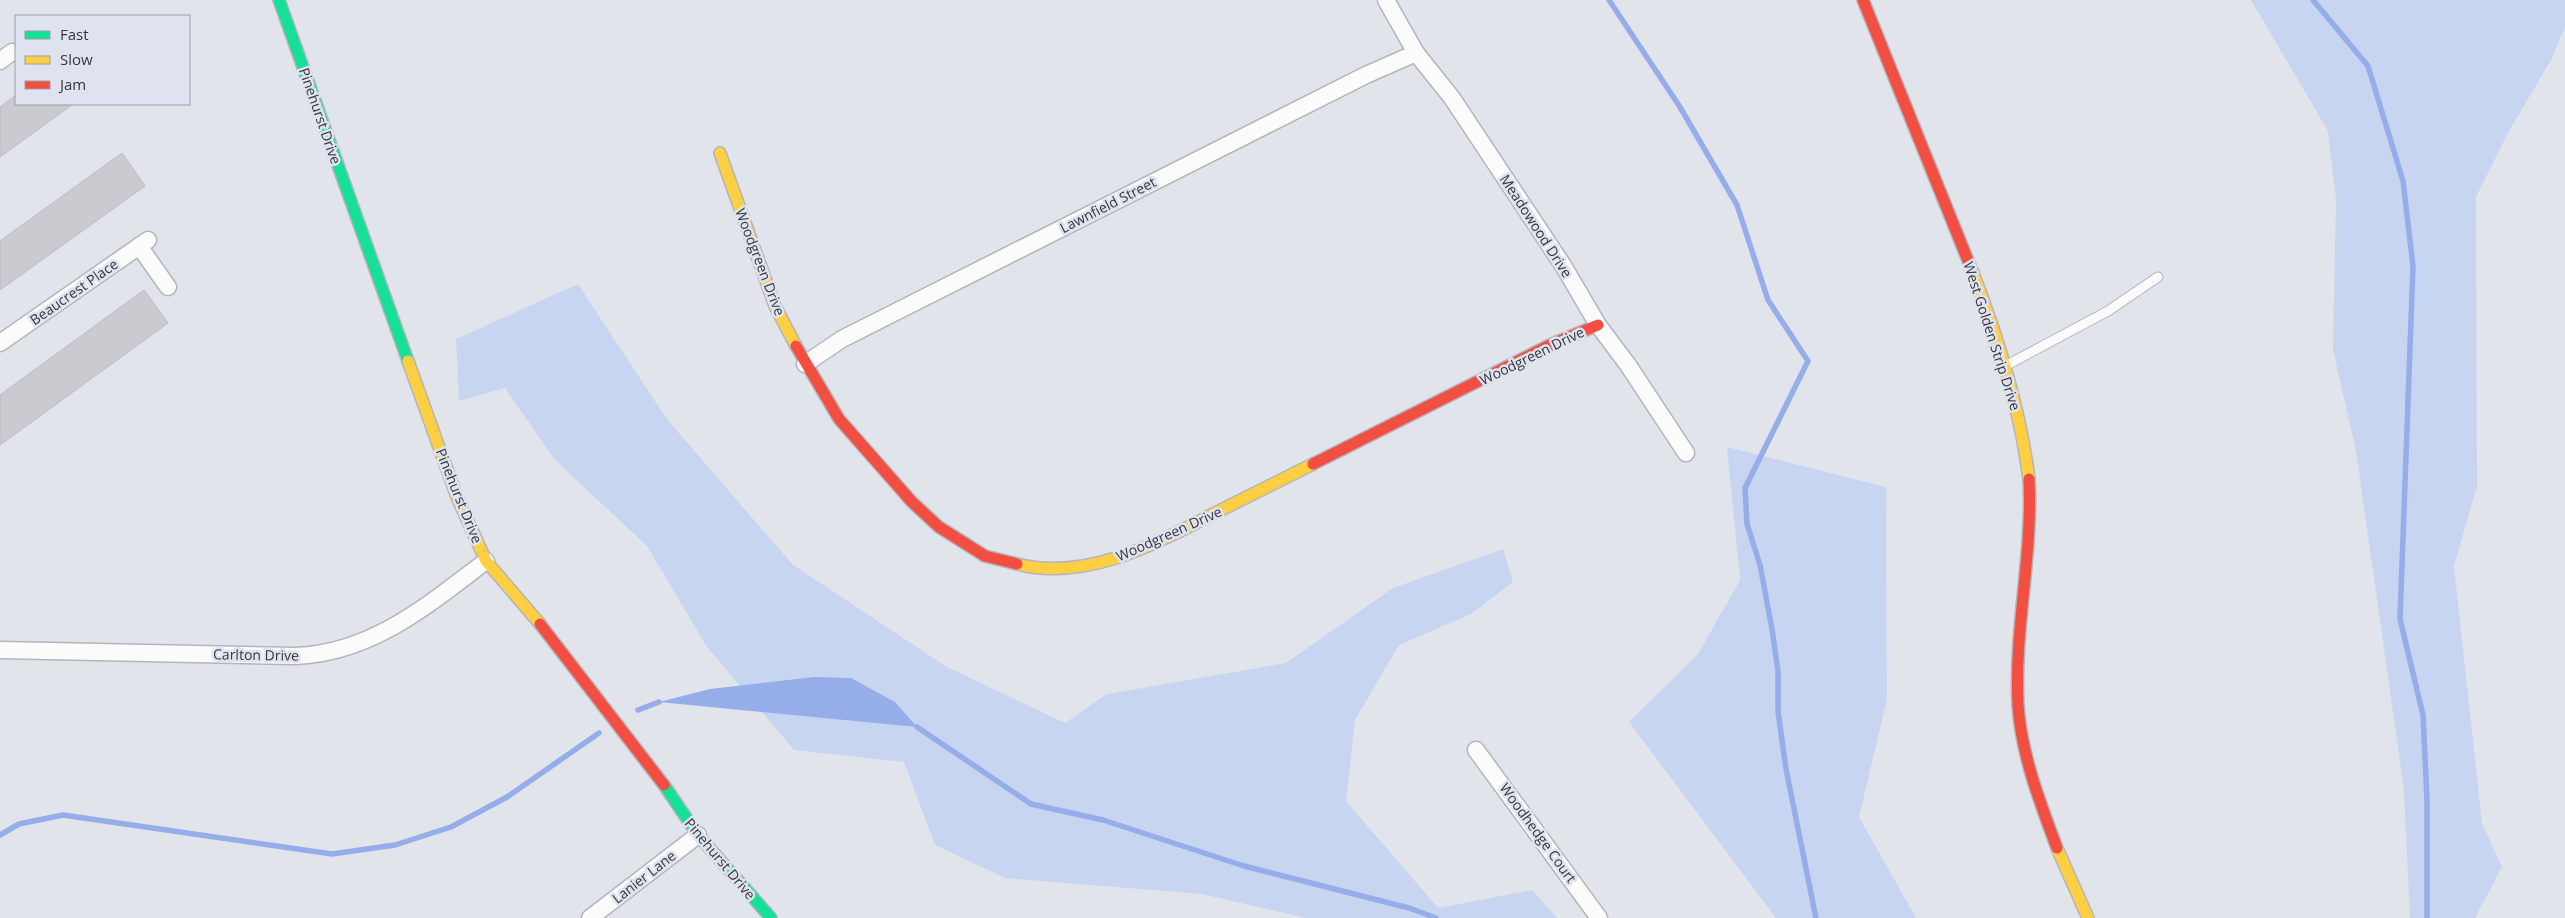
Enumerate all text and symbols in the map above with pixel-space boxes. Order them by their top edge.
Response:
legend [15,15,190,105]
text: Fast [60,24,89,44]
text: Slow [60,49,93,69]
street label: Pinehurst Drive [295,65,346,167]
text: Jam [58,74,86,94]
street label: Meadowood Drive [1496,170,1577,281]
street label: Lawnfield Street [1056,172,1159,237]
street label: Woodgreen Drive [731,205,790,319]
street label: Beaucrest Place [26,254,122,329]
street label: West Golden Strip Drive [1959,259,2026,413]
street label: Woodgreen Drive [1476,322,1587,389]
street label: Pinehurst Drive [432,445,487,546]
street label: Woodgreen Drive [1113,502,1225,565]
street label: Carlton Drive [213,644,299,665]
street label: Woodhedge Court [1496,779,1581,886]
street label: Pinehurst Drive [681,814,760,904]
street label: Lanier Lane [608,846,680,907]

